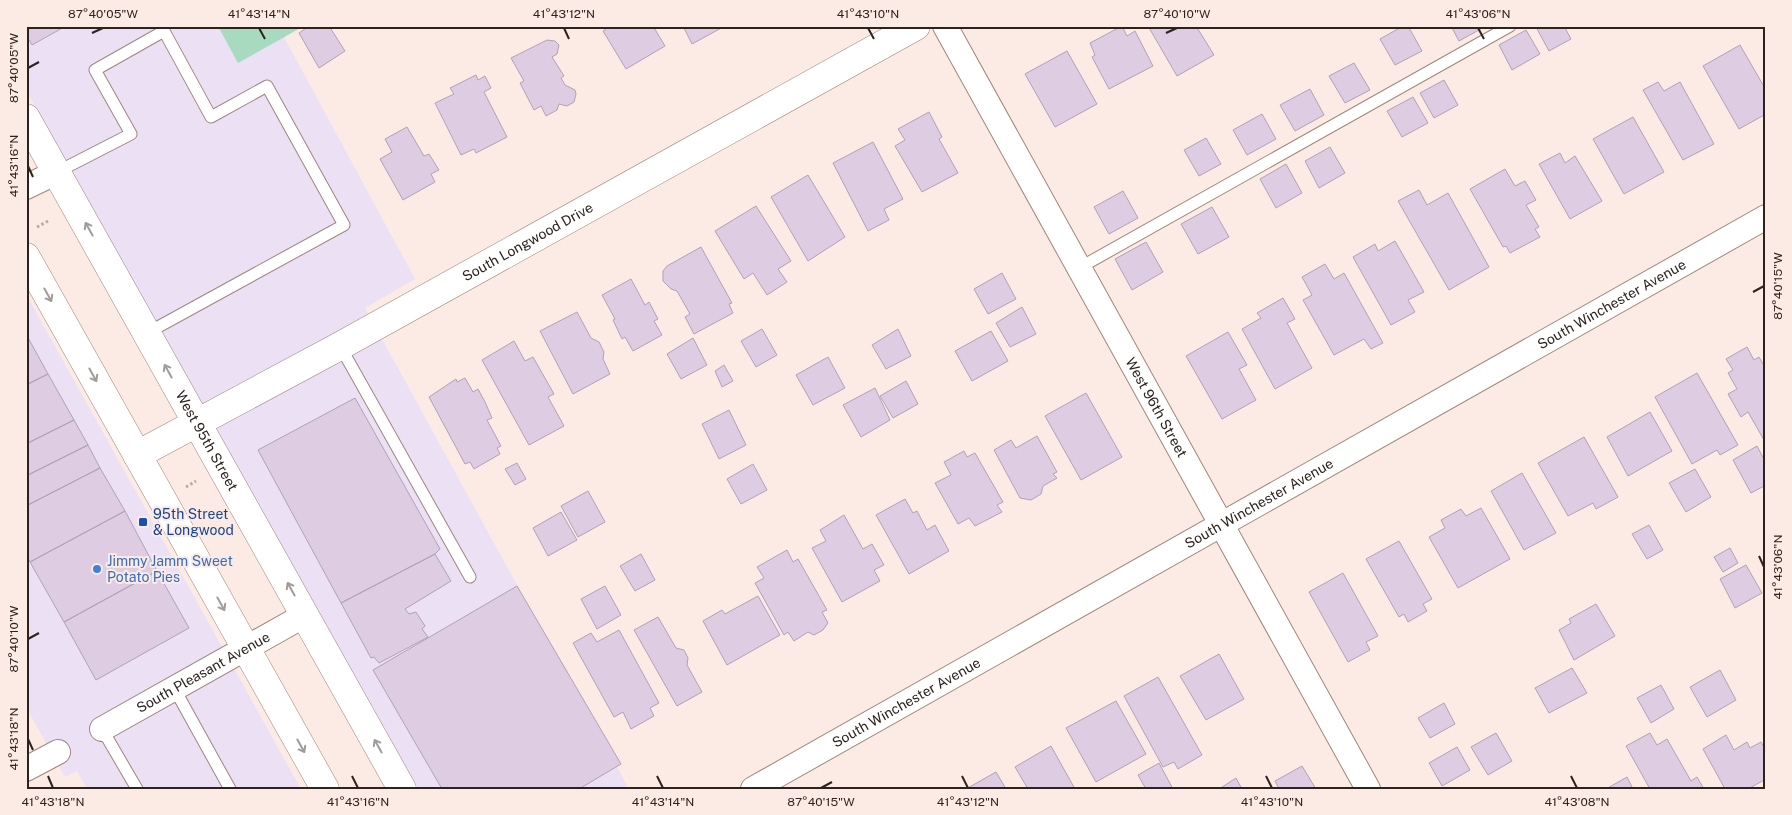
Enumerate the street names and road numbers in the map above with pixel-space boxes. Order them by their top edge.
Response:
street label: South Longwood Drive [460,199,596,284]
street label: South Winchester Avenue [1535,256,1689,352]
street label: West 96th Street [1122,355,1190,460]
street label: West 95th Street [173,388,241,494]
street label: South Winchester Avenue [1182,455,1336,552]
street label: South Pleasant Avenue [134,628,273,716]
street label: South Winchester Avenue [829,654,983,751]

